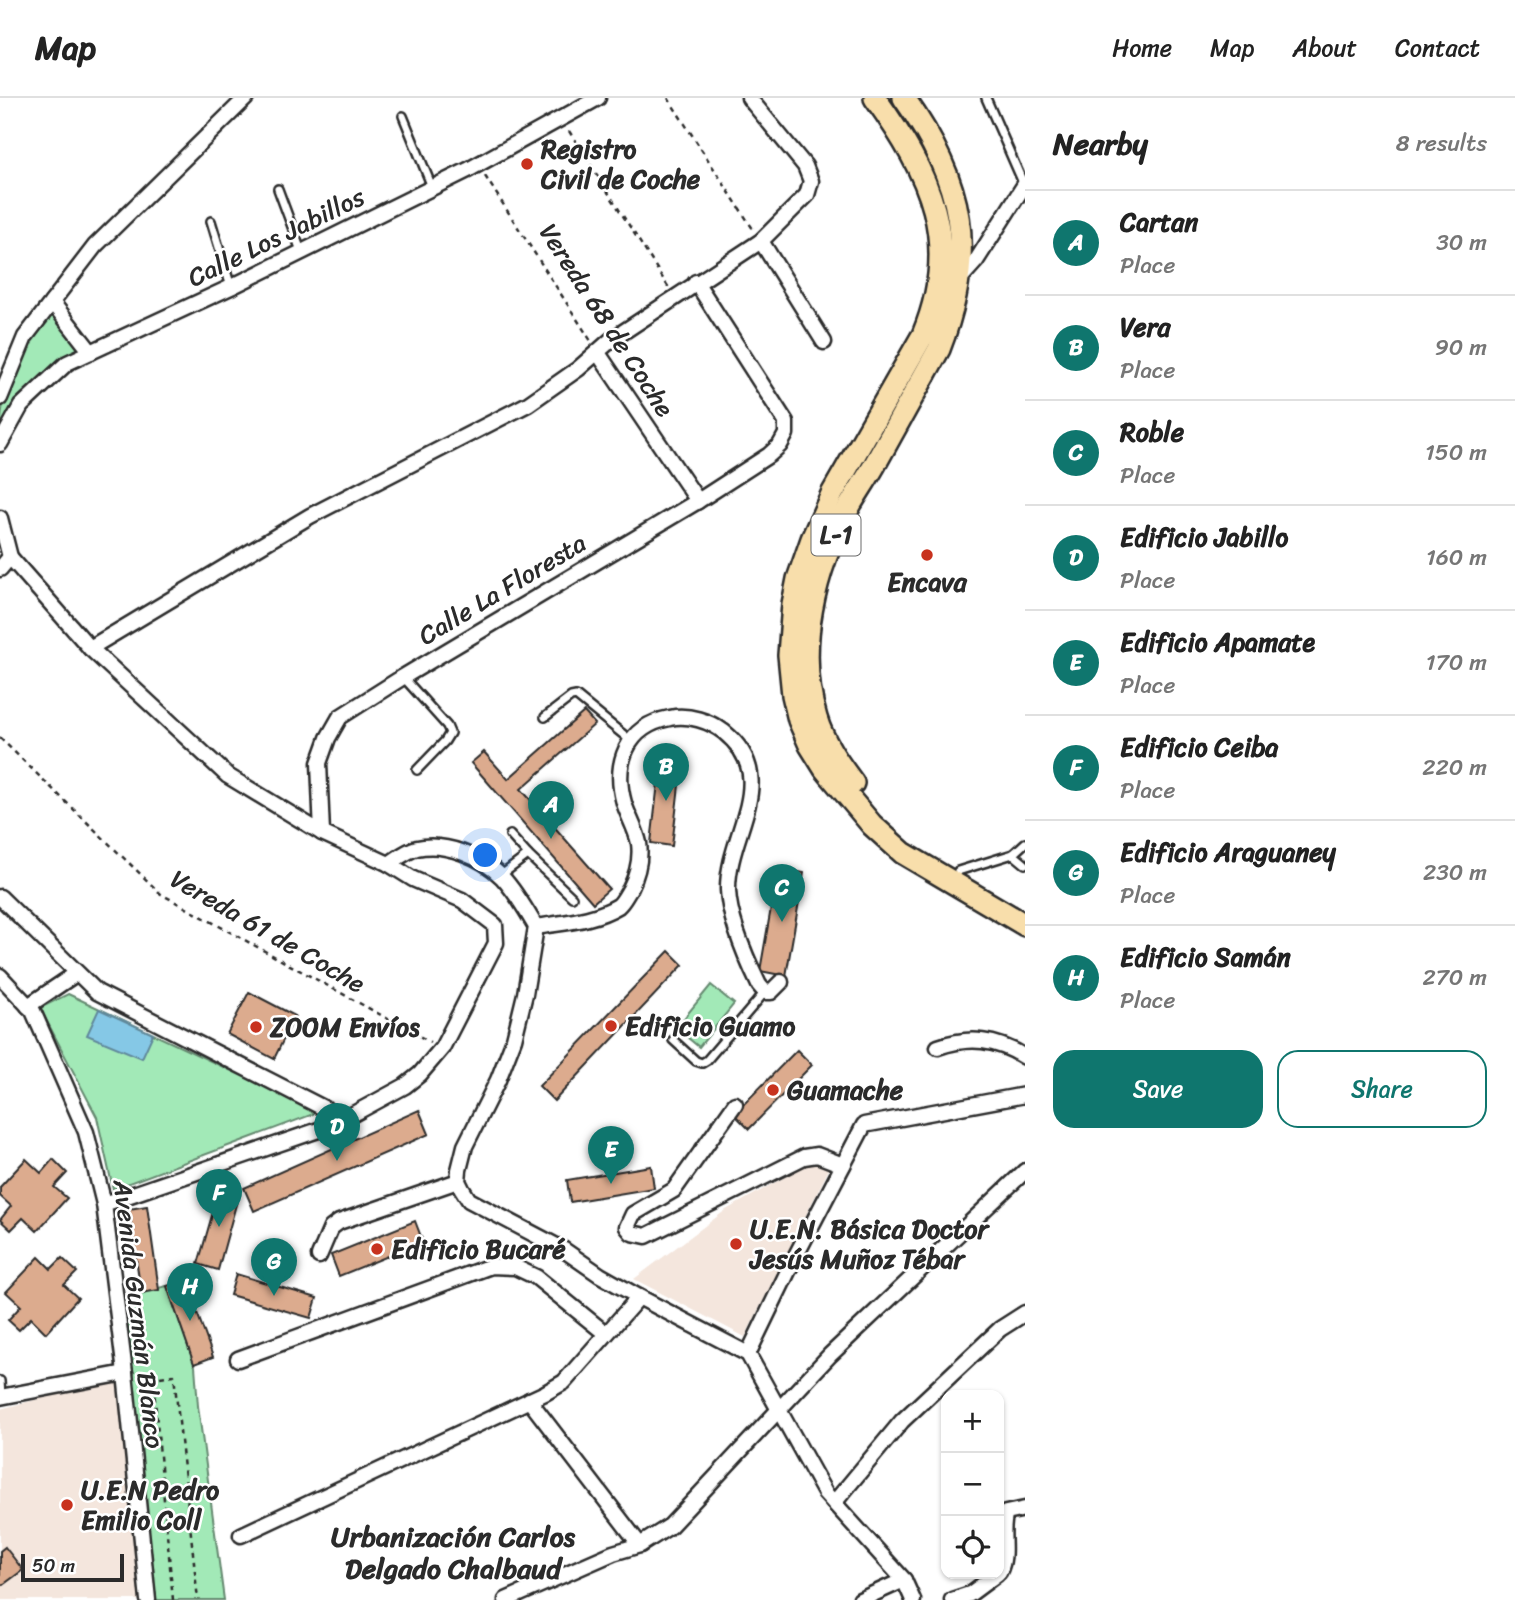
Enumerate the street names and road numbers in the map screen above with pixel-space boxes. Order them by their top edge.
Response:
street label: Calle Los Jabillos [179,174,374,300]
street label: Vereda 68 de Coche [527,214,688,427]
road number: L-1 [812,514,860,556]
street label: Calle La Floresta [409,520,595,658]
street label: Vereda 61 de Coche [162,856,375,1006]
street label: Avenida Guzmán Blanco [100,1176,178,1451]

